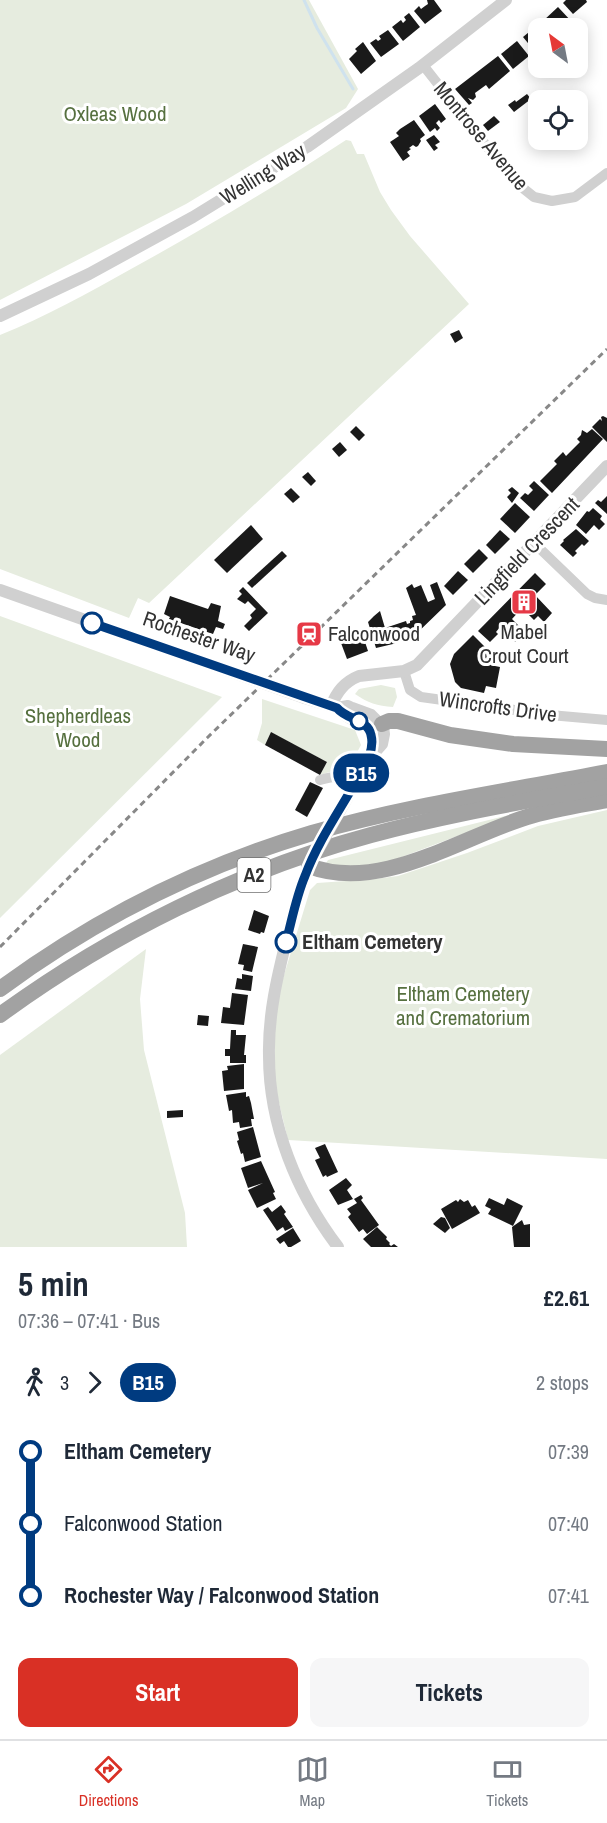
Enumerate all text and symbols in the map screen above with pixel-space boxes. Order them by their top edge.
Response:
north arrow [528,18,588,78]
map controls [528,18,588,150]
street label: Montrose Avenue [427,75,535,196]
button: locate [528,90,588,150]
park label: Oxleas Wood [63,99,167,128]
street label: Welling Way [214,136,311,211]
street label: Lingfield Crescent [468,490,586,611]
building icon: Mabel Crout Court [509,587,539,617]
street label: Rochester Way [139,604,260,669]
unlabelled marker [81,612,103,634]
place label: Mabel Crout Court [480,617,569,670]
station icon: Falconwood [294,619,324,649]
place label: Falconwood [328,619,420,648]
street label: Wincrofts Drive [437,684,559,729]
park label: Shepherdleas Wood [25,701,131,754]
unlabelled marker [350,712,368,730]
line badge: B15 [326,754,395,792]
text: B15 [345,759,377,788]
road number: A2 [238,858,270,892]
place label: Eltham Cemetery [302,927,443,956]
marker: Eltham Cemetery [275,931,297,953]
park label: Eltham Cemetery and Crematorium [396,979,530,1032]
text: 5 min [18,1262,89,1306]
text: £2.61 [544,1283,589,1313]
text: 07:36 – 07:41 · Bus [18,1307,160,1334]
icon: walk [18,1366,51,1399]
icon: forward [78,1366,111,1399]
text: B15 [132,1368,164,1397]
text: 3 [60,1369,69,1396]
text: 2 stops [536,1369,589,1396]
text: Eltham Cemetery [64,1436,211,1466]
text: 07:39 [548,1438,589,1465]
text: Falconwood Station [64,1508,223,1538]
text: 07:40 [548,1510,589,1537]
text: Rochester Way / Falconwood Station [64,1580,379,1610]
text: 07:41 [548,1582,589,1609]
button: Start [18,1658,298,1727]
button: Tickets [310,1658,589,1727]
tab: Directions [79,1753,138,1811]
tab: Map [296,1753,329,1811]
tab: Tickets [486,1753,528,1811]

